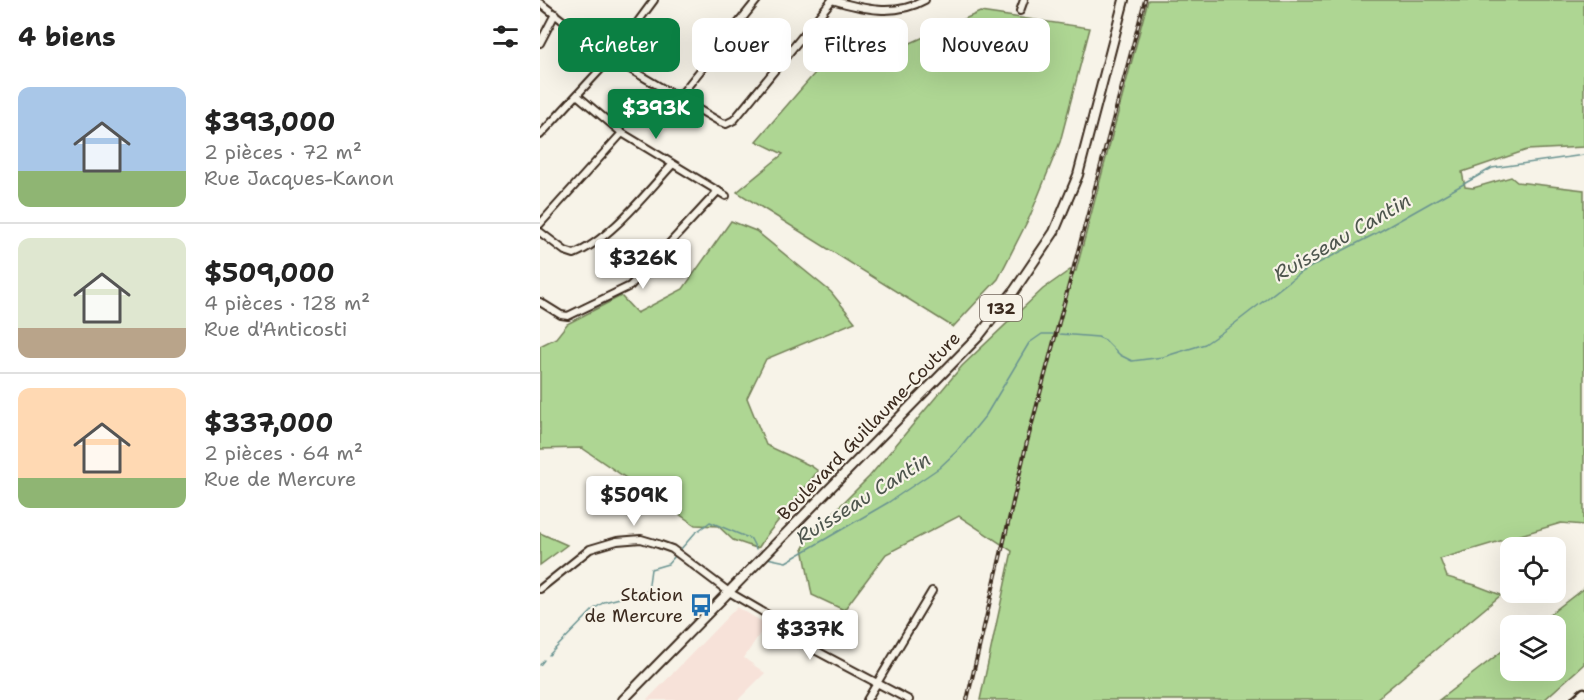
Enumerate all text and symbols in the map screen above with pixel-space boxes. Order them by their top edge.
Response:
chip: Acheter [558,18,680,72]
chip: Louer [692,18,791,72]
chip: Filtres [803,18,908,72]
chip: Nouveau [920,18,1050,72]
text: 4 biens [18,19,116,54]
icon: filters [489,20,522,53]
pin: $393K [614,89,698,140]
text: $393K [622,95,690,121]
text: $393,000 [204,104,335,139]
icon: home [66,111,138,183]
text: 2 pièces · 72 m² [204,139,362,165]
text: Rue Jacques-Kanon [204,165,394,191]
water label: Ruisseau Cantin [1269,187,1415,287]
pin: $326K [601,239,685,290]
text: $326K [609,245,677,271]
text: $509,000 [204,255,335,290]
icon: home [66,262,138,334]
text: 4 pièces · 128 m² [204,290,370,316]
road number: 132 [980,295,1022,321]
text: Rue d'Anticosti [204,316,347,342]
street label: Boulevard Guillaume-Couture [772,326,966,526]
text: $337,000 [204,405,333,440]
icon: home [66,412,138,484]
text: 2 pièces · 64 m² [204,440,363,466]
water label: Ruisseau Cantin [791,446,935,550]
text: Rue de Mercure [204,466,356,492]
pin: $509K [592,476,676,527]
text: $509K [600,482,668,508]
map controls [1500,537,1566,681]
button: locate [1500,537,1566,603]
place label: Station de Mercure [584,583,683,628]
bus stop icon: Station de Mercure [688,592,714,618]
pin: $337K [768,610,852,661]
button: layers [1500,615,1566,681]
text: $337K [776,616,844,642]

